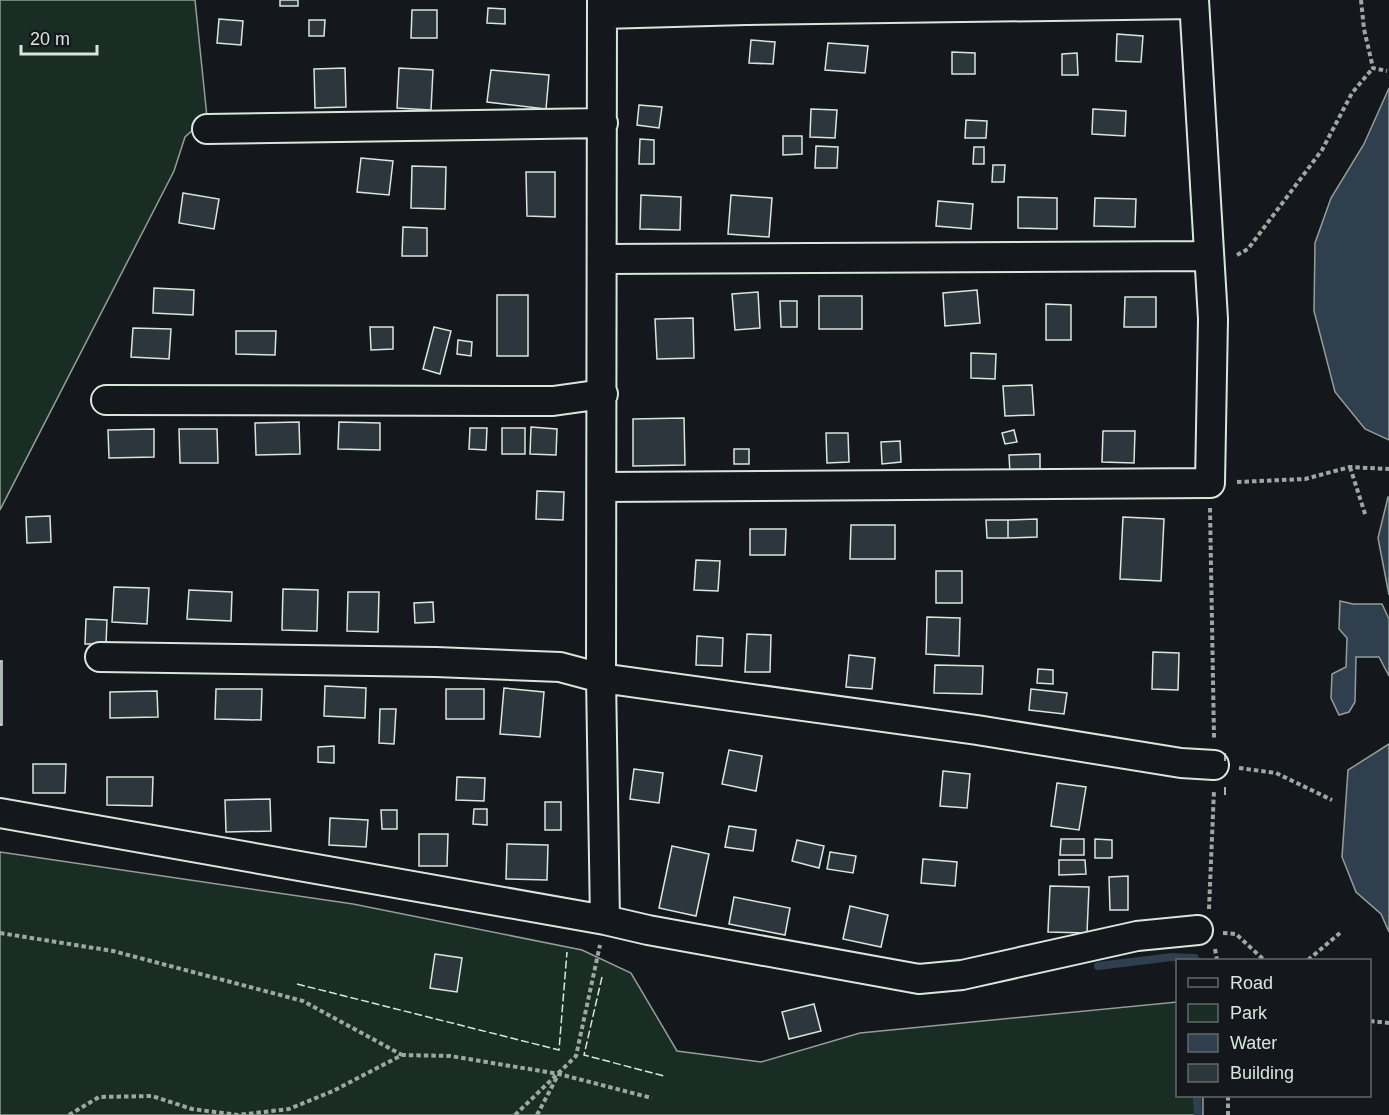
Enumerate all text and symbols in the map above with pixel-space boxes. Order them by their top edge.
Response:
scale bar [21,18,98,56]
text: 20 m [30,29,70,49]
legend [1176,959,1371,1097]
text: Road [1230,973,1273,993]
text: Park [1230,1003,1268,1023]
text: Water [1230,1033,1277,1053]
text: Building [1230,1063,1294,1083]

